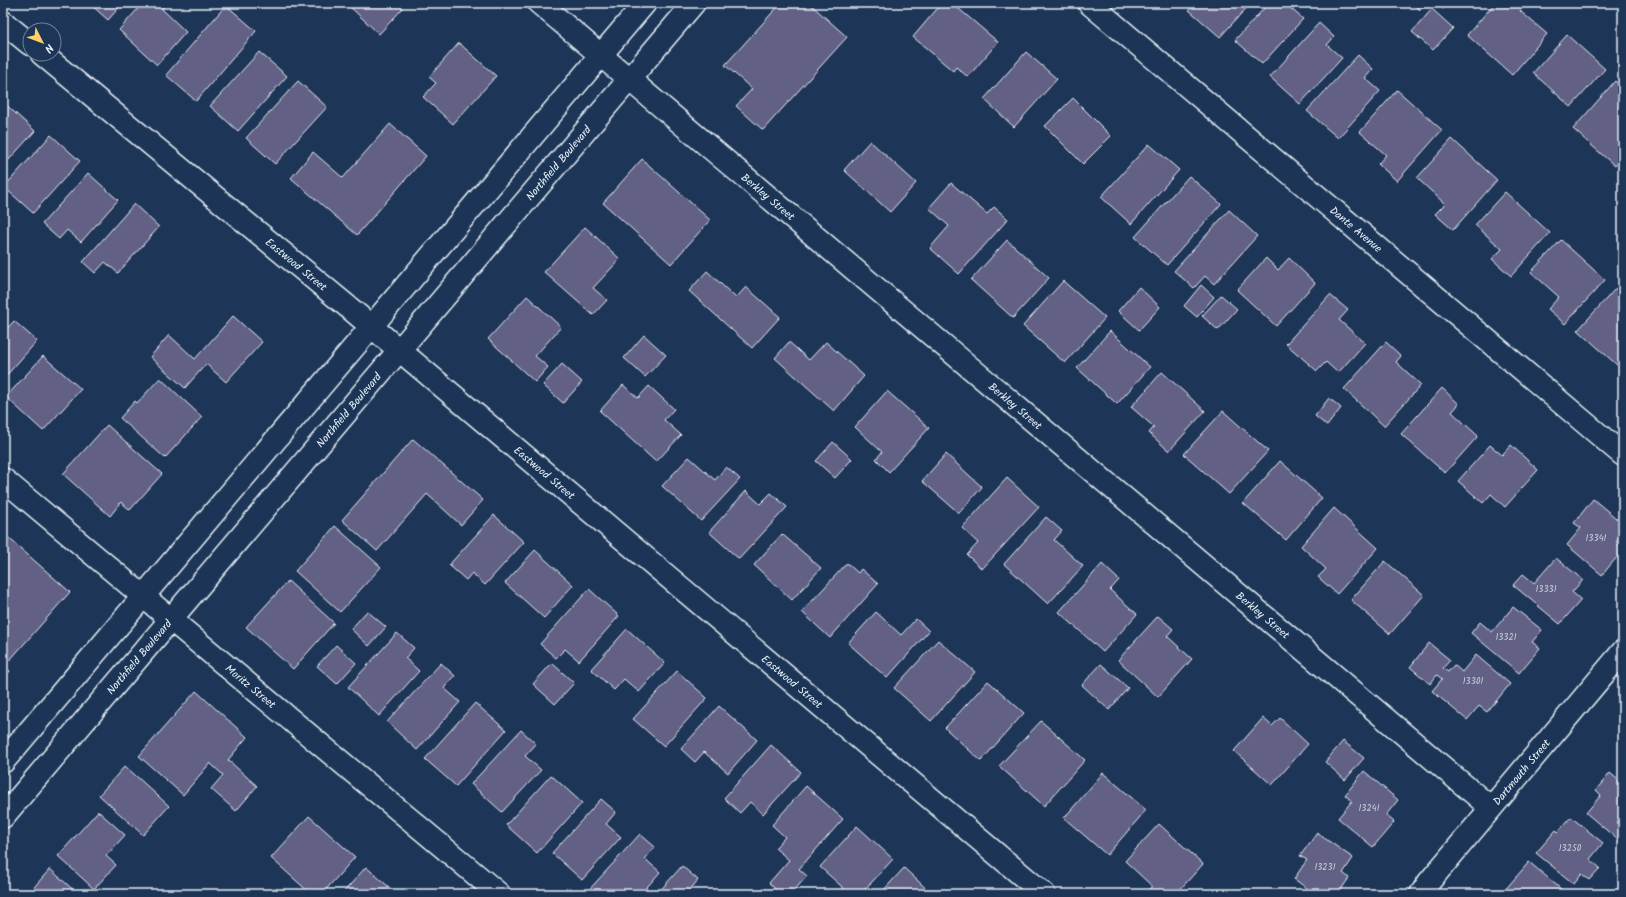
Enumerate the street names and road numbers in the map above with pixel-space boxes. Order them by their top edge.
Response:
street label: Northfield Boulevard [522,122,596,205]
street label: Berkley Street [736,169,799,226]
street label: Dante Avenue [1325,202,1386,258]
street label: Eastwood Street [261,234,331,297]
street label: Northfield Boulevard [312,369,387,452]
street label: Berkley Street [984,378,1046,435]
street label: Eastwood Street [509,442,579,505]
street label: Berkley Street [1231,588,1294,645]
street label: Northfield Boulevard [103,616,177,699]
street label: Eastwood Street [757,651,827,714]
street label: Moritz Street [221,660,280,714]
street label: Dartmouth Street [1489,735,1556,810]

